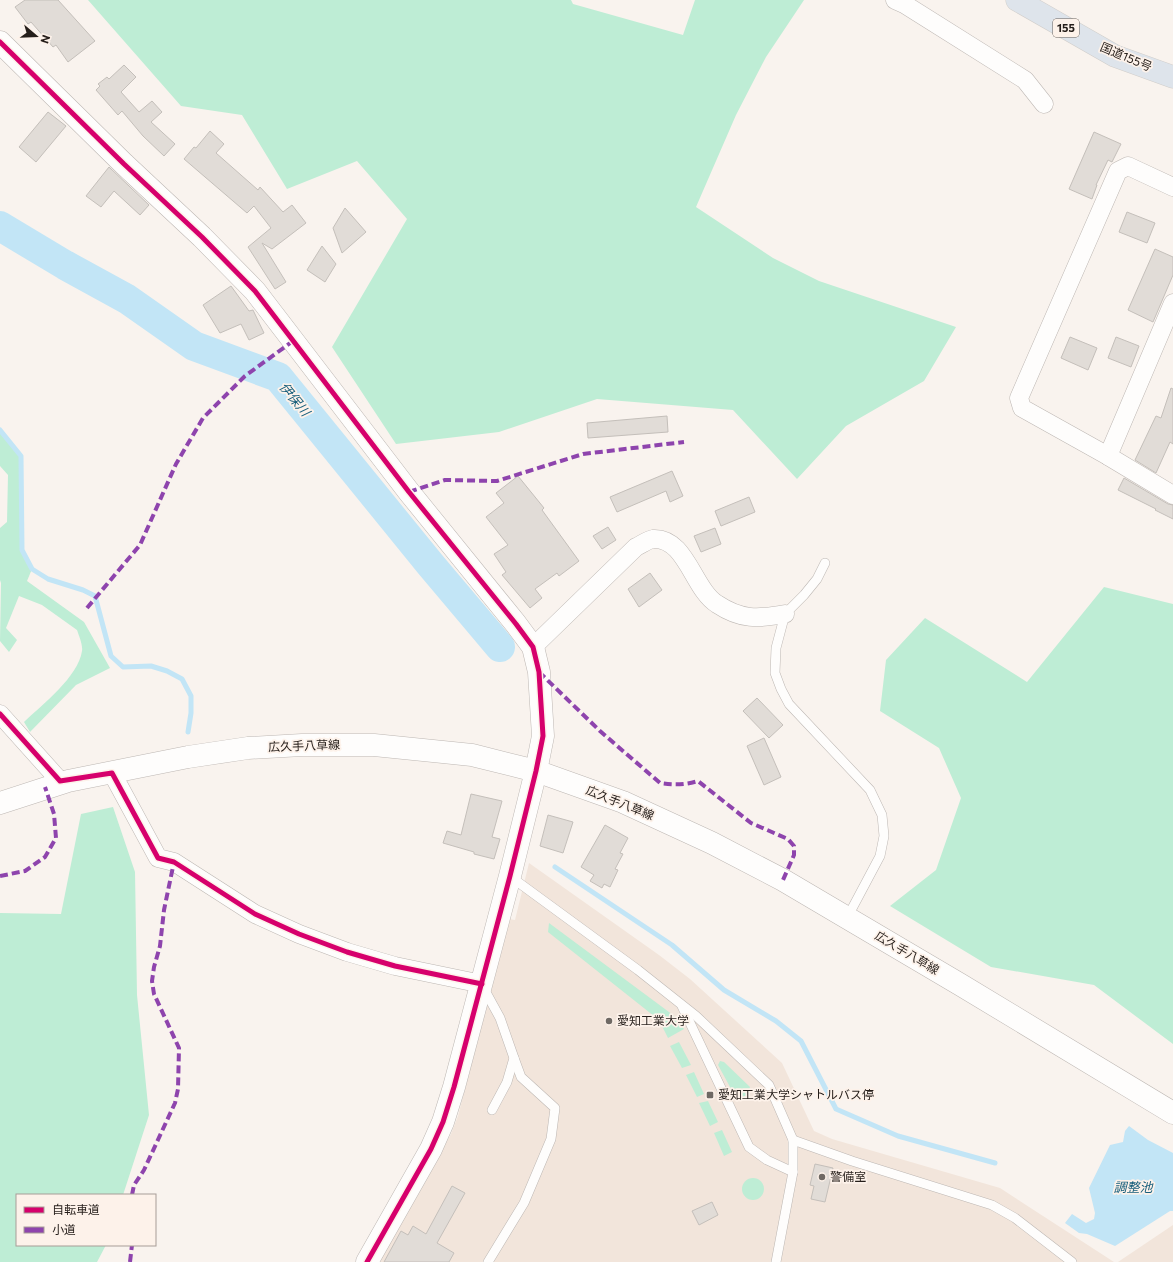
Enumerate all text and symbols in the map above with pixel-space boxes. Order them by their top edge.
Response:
north arrow [16,16,56,56]
road number: 155 [1053,19,1079,37]
text: N [38,33,53,45]
street label: 国道155号 [1098,39,1154,73]
water label: 伊保川 [276,379,315,421]
street label: 広久手八草線 [268,737,340,753]
street label: 広久手八草線 [584,782,656,822]
street label: 広久手八草線 [873,928,942,977]
place label: 愛知工業大学 [617,1013,689,1027]
marker: 愛知工業大学 [604,1016,614,1026]
place label: 愛知工業大学シャトルバス停 [718,1087,874,1101]
marker: 愛知工業大学シャトルバス停 [705,1090,715,1100]
place label: 警備室 [830,1169,866,1183]
marker: 警備室 [817,1172,827,1182]
water label: 調整池 [1113,1179,1154,1195]
legend [16,1194,156,1246]
text: 自転車道 [52,1202,100,1216]
text: 小道 [52,1222,76,1236]

